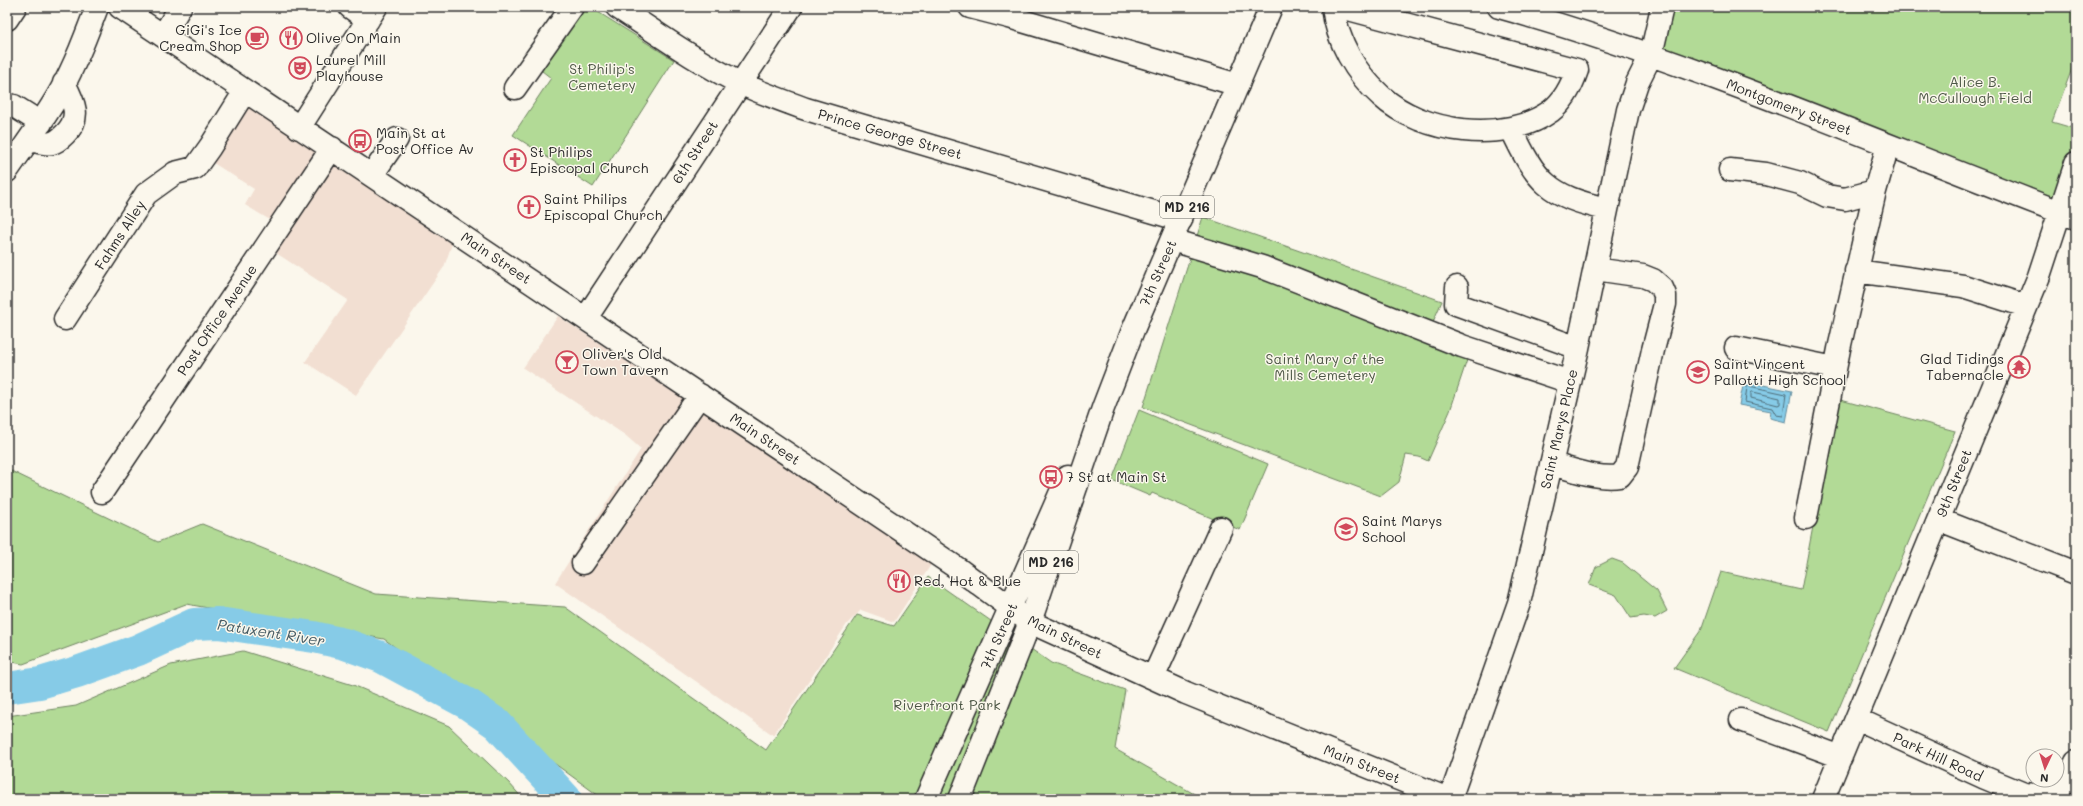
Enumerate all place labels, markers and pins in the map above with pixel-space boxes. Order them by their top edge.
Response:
place label: GiGi's Ice Cream Shop [159,20,242,55]
cafe icon: GiGi's Ice Cream Shop [244,25,270,51]
restaurant icon: Olive On Main [278,25,304,51]
place label: Olive On Main [306,28,401,47]
place label: Laurel Mill Playhouse [316,50,386,85]
theatre icon: Laurel Mill Playhouse [287,55,313,81]
place label: Main St at Post Office Av [376,123,474,158]
bus stop icon: Main St at Post Office Av [347,128,373,154]
place label: St Philips Episcopal Church [530,142,648,177]
church icon: St Philips Episcopal Church [502,147,528,173]
place label: Saint Philips Episcopal Church [544,189,662,224]
church icon: Saint Philips Episcopal Church [516,194,542,220]
place label: Oliver's Old Town Tavern [582,344,669,379]
bar icon: Oliver's Old Town Tavern [554,349,580,375]
place label: Glad Tidings Tabernacle [1920,349,2004,384]
place label: Saint Vincent Pallotti High School [1714,354,1847,389]
temple icon: Glad Tidings Tabernacle [2006,354,2032,380]
school or university icon: Saint Vincent Pallotti High School [1685,359,1711,385]
bus stop icon: 7 St at Main St [1038,464,1064,490]
place label: 7 St at Main St [1066,467,1167,486]
place label: Saint Marys School [1362,511,1442,546]
school or university icon: Saint Marys School [1333,516,1359,542]
restaurant icon: Red, Hot & Blue [886,568,912,594]
place label: Red, Hot & Blue [914,571,1021,590]

